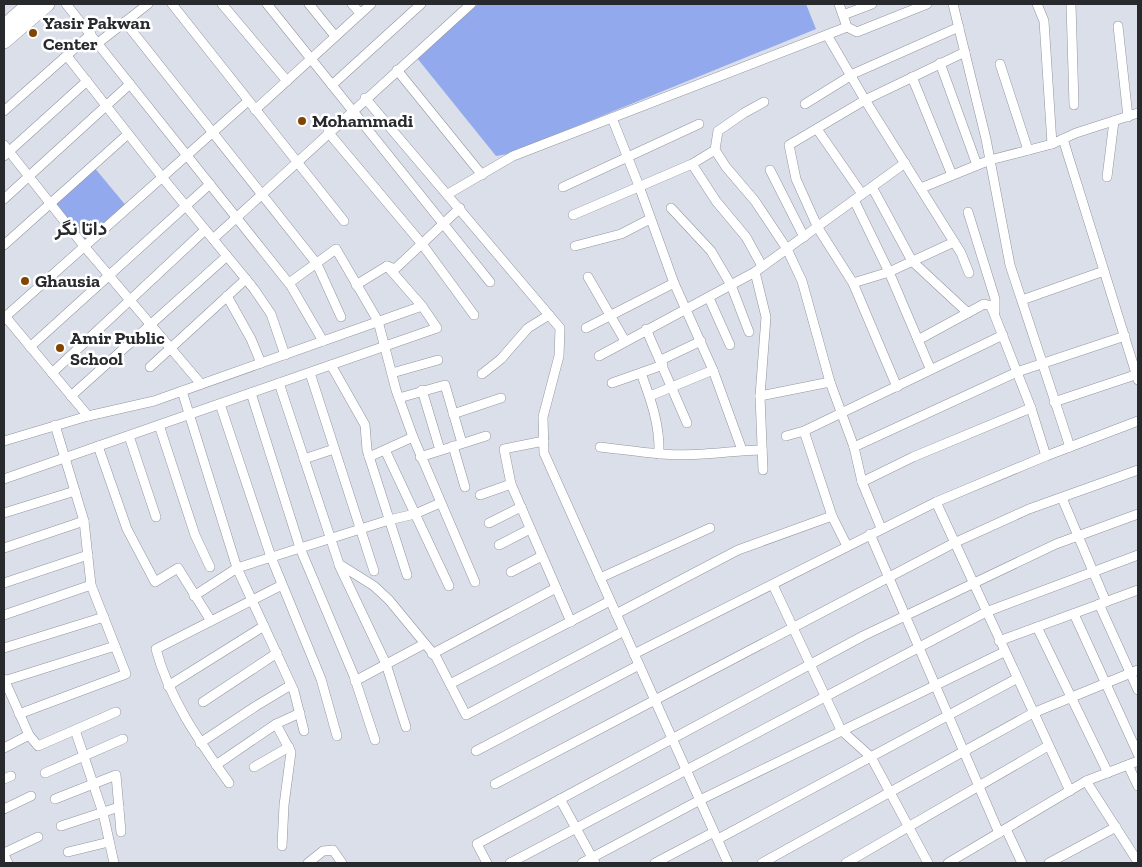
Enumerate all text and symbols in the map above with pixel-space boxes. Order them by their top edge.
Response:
place label: Yasir Pakwan Center [43,12,151,55]
marker: Yasir Pakwan Center [27,27,39,39]
place label: Mohammadi [312,110,414,132]
marker: Mohammadi [296,115,308,127]
district label: داتا نگر [54,217,107,241]
place label: Ghausia [35,270,100,292]
marker: Ghausia [19,275,31,287]
place label: Amir Public School [70,327,165,370]
marker: Amir Public School [54,342,66,354]

